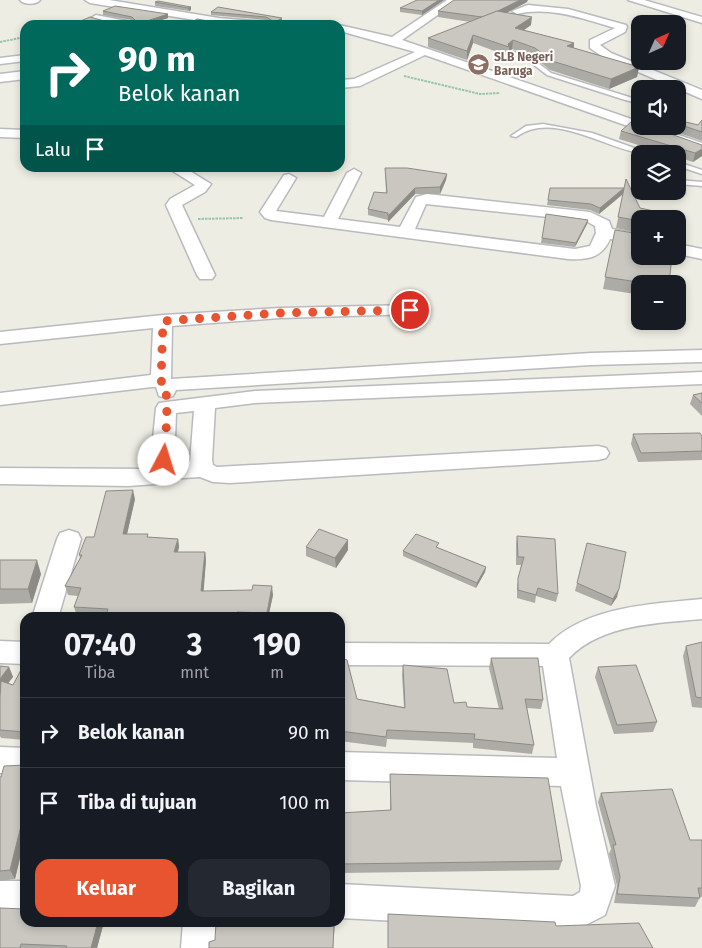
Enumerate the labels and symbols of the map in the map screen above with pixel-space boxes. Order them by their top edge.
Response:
north arrow [631,15,686,70]
place label: SLB Negeri Baruga [494,50,553,78]
school or university icon: SLB Negeri Baruga [466,52,490,76]
pin [389,289,431,331]
position arrow [137,433,189,485]

